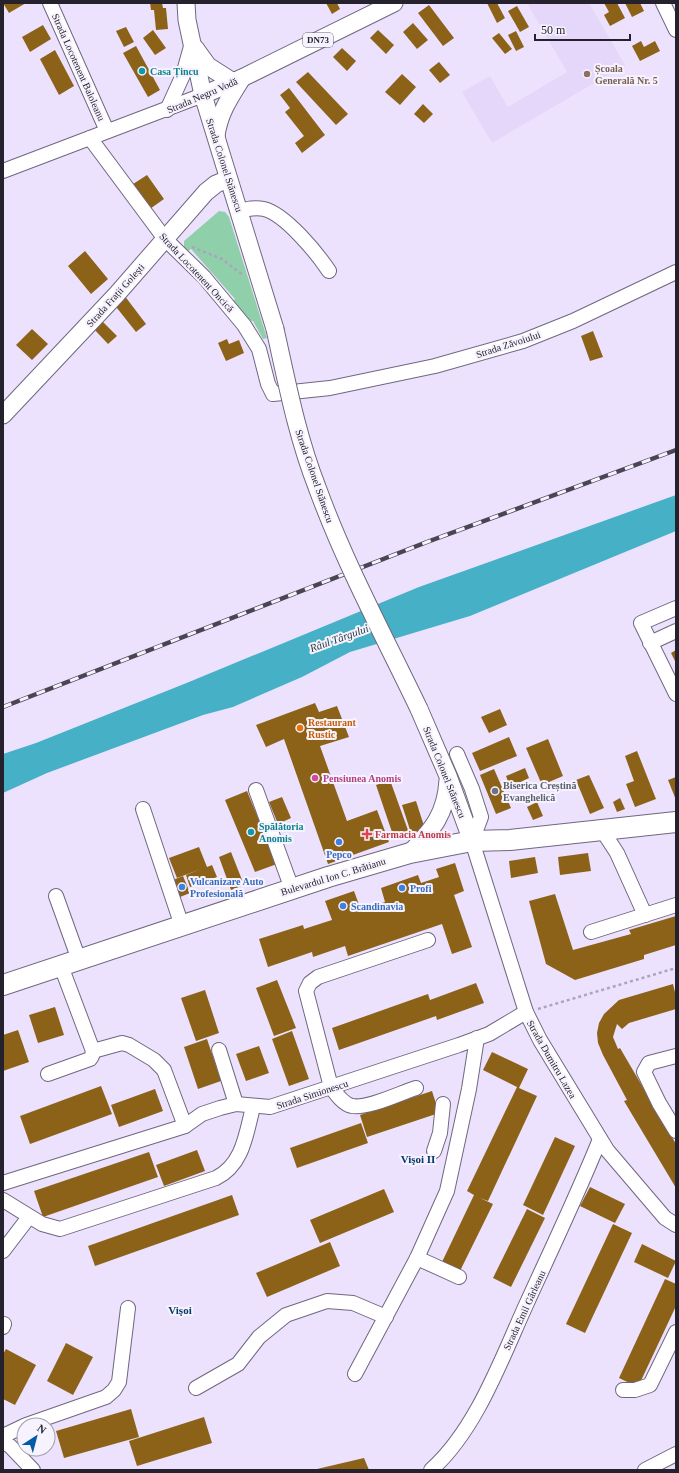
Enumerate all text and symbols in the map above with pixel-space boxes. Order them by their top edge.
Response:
street label: Strada Locotenent Baloleanu [50,12,107,122]
scale bar [535,16,630,42]
text: 50 m [541,23,566,37]
road number: DN73 [303,33,333,47]
place label: Școala Generală Nr. 5 [595,63,658,86]
marker: Casa Țincu [137,66,147,76]
place label: Casa Țincu [150,66,199,78]
marker: Școala Generală Nr. 5 [582,69,592,79]
street label: Strada Negru Vodă [165,75,240,115]
street label: Strada Colonel Stănescu [204,117,245,213]
street label: Strada Locotenent Oncică [157,231,236,314]
street label: Strada Frații Golești [84,261,147,329]
street label: Strada Zăvoiului [475,329,542,360]
street label: Strada Colonel Stănescu [293,428,336,524]
water label: Râul Târgului [307,622,370,655]
place label: Restaurant Rustic [308,717,356,740]
marker: Restaurant Rustic [295,723,305,733]
street label: Strada Colonel Stănescu [421,725,468,820]
marker: Pensiunea Anomis [310,773,320,783]
place label: Pensiunea Anomis [323,773,401,784]
place label: Biserica Creștină Evanghelică [503,780,576,803]
marker: Biserica Creștină Evanghelică [490,786,500,796]
place label: Spălătoria Anomis [259,821,303,844]
marker: Spălătoria Anomis [246,827,256,837]
marker: Farmacia Anomis [362,829,372,839]
place label: Farmacia Anomis [375,829,451,840]
marker: Pepco [334,837,344,847]
place label: Pepco [326,849,352,860]
street label: Bulevardul Ion C. Brătianu [279,855,387,898]
place label: Vulcanizare Auto Profesională [190,876,264,899]
marker: Vulcanizare Auto Profesională [177,882,187,892]
marker: Profi [397,883,407,893]
place label: Profi [410,883,432,894]
marker: Scandinavia [338,901,348,911]
place label: Scandinavia [351,901,403,912]
street label: Strada Dumitru Lazea [525,1018,579,1101]
street label: Strada Simionescu [275,1078,349,1111]
district label: Vişoi II [401,1153,435,1165]
street label: Strada Emil Gârleanu [501,1269,548,1352]
district label: Vişoi [168,1304,192,1316]
north arrow [16,1417,56,1457]
text: N [35,1422,49,1436]

